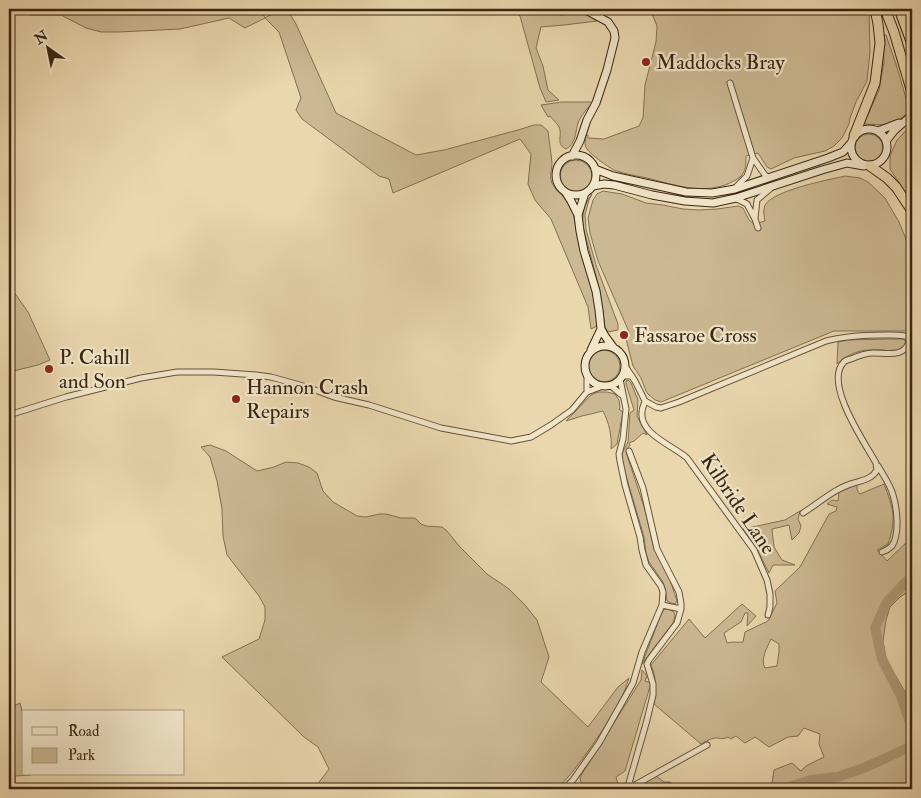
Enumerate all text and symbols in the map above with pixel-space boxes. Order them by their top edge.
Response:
north arrow [22,22,72,72]
text: N [30,27,51,49]
place label: Maddocks Bray [656,49,785,76]
marker: Maddocks Bray [640,56,652,68]
place label: Fassaroe Cross [634,322,757,349]
marker: Fassaroe Cross [618,329,630,341]
place label: P. Cahill and Son [59,344,131,395]
marker: P. Cahill and Son [43,363,55,375]
place label: Hannon Crash Repairs [246,374,369,425]
marker: Hannon Crash Repairs [230,393,242,405]
street label: Kilbride Lane [694,448,782,560]
legend [22,710,185,776]
text: Road [68,722,100,741]
text: Park [68,746,95,765]

